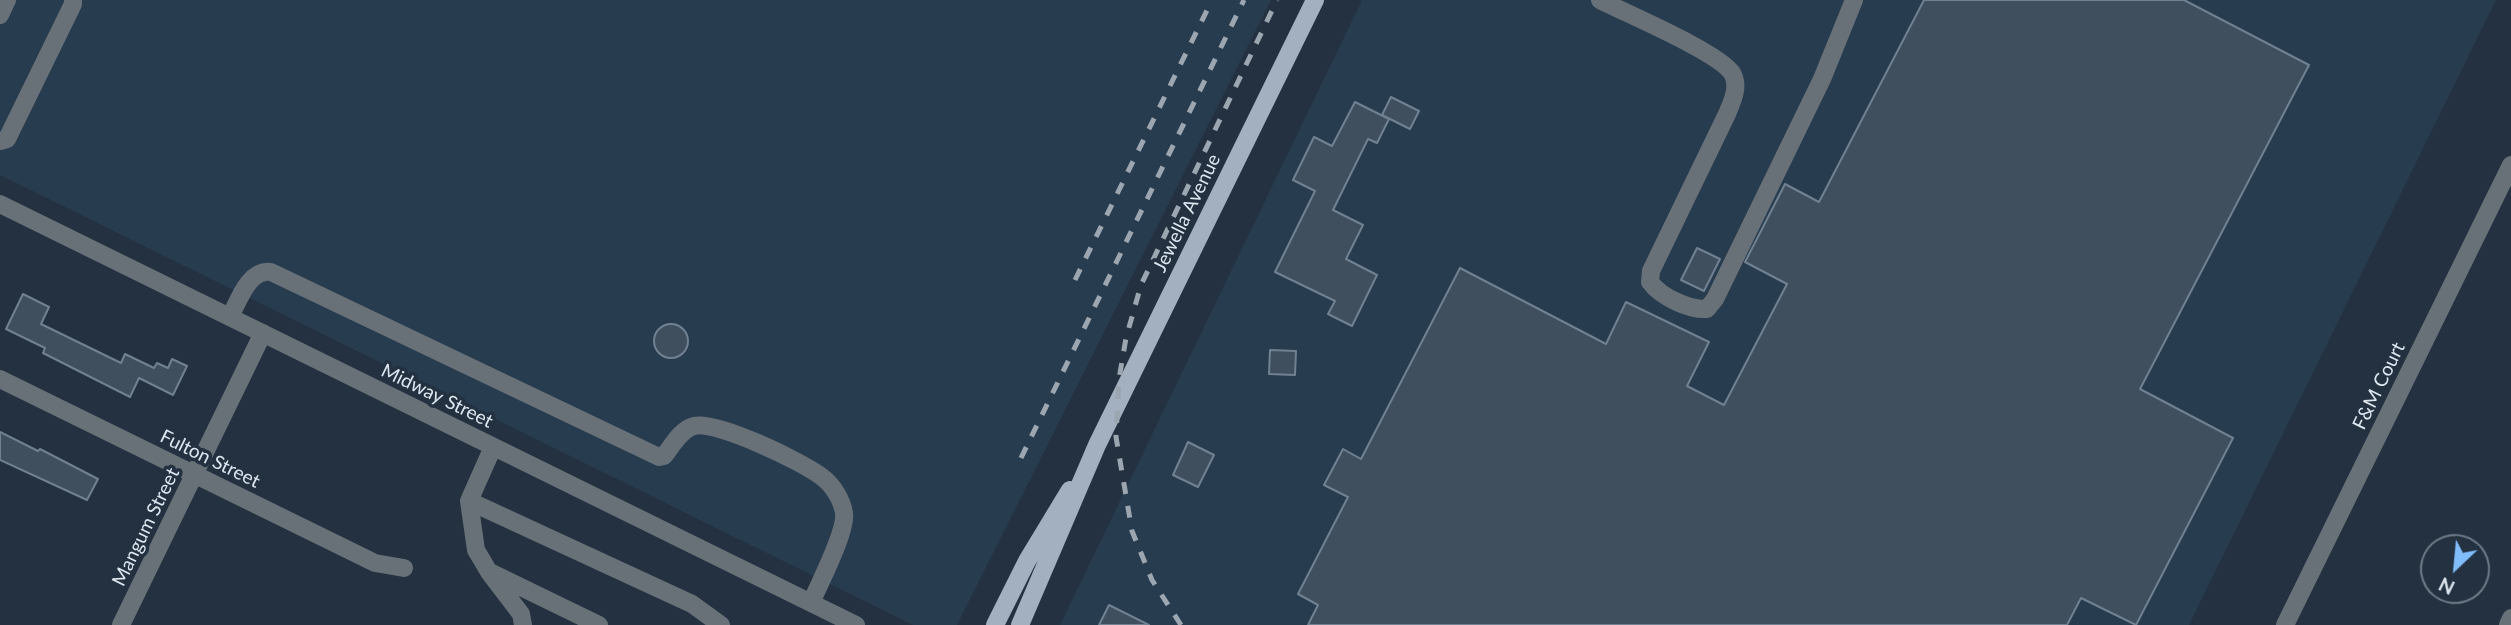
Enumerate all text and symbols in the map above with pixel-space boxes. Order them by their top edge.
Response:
street label: Jewella Avenue [1149,150,1225,276]
street label: F&M Court [2348,339,2410,433]
street label: Midway Street [377,359,497,433]
street label: Fulton Street [156,425,264,493]
street label: Mangum Street [108,464,184,590]
north arrow [2420,534,2490,604]
text: N [2435,573,2458,600]

